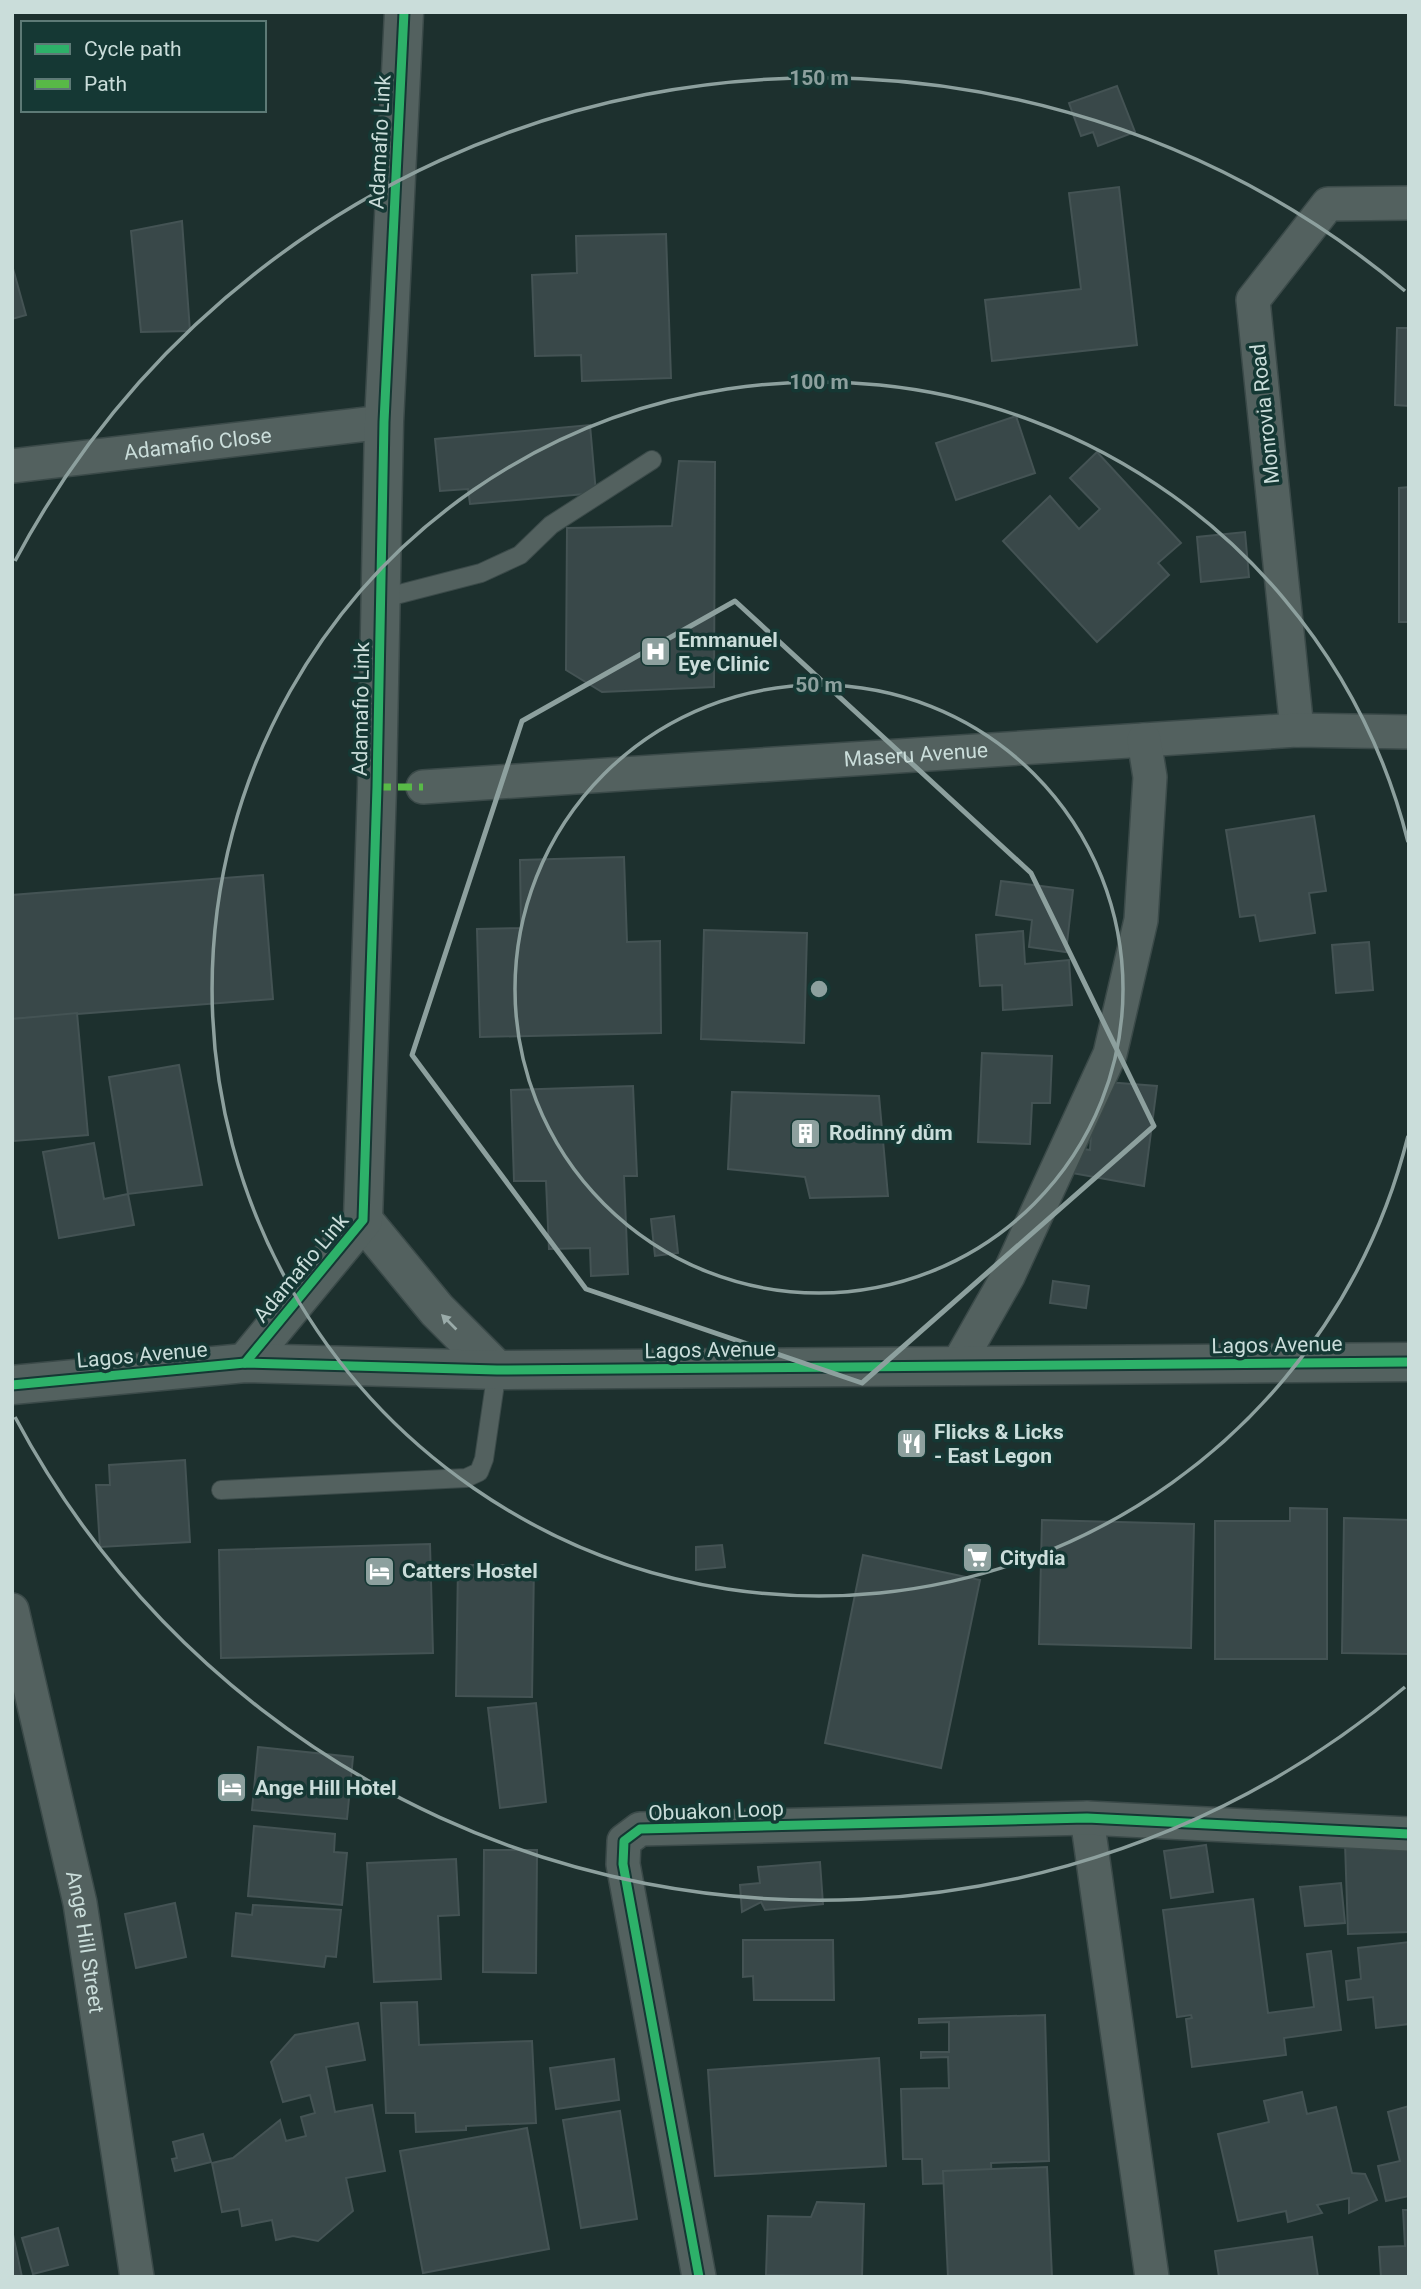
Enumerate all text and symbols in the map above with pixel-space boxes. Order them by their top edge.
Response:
legend [21,21,266,112]
text: Cycle path [84,37,182,61]
text: 150 m [789,66,849,90]
text: Path [84,72,127,96]
street label: Adamafio Link [365,74,396,210]
street label: Monrovia Road [1246,343,1284,485]
text: 100 m [789,370,849,394]
street label: Adamafio Close [123,423,273,465]
place label: Emmanuel Eye Clinic [678,628,778,676]
hospital icon: Emmanuel Eye Clinic [638,635,672,669]
street label: Adamafio Link [348,641,374,776]
text: 50 m [795,673,843,697]
street label: Maseru Avenue [843,738,989,772]
centre of rings [807,977,831,1001]
building icon: Rodinný dům [789,1116,823,1150]
place label: Rodinný dům [829,1121,953,1145]
street label: Adamafio Link [249,1209,354,1327]
one-way arrow [440,1313,457,1330]
street label: Lagos Avenue [1211,1332,1343,1358]
street label: Lagos Avenue [76,1337,208,1373]
street label: Lagos Avenue [644,1337,776,1363]
place label: Flicks & Licks - East Legon [934,1420,1064,1468]
restaurant icon: Flicks & Licks - East Legon [894,1427,928,1461]
supermarket icon: Citydia [960,1541,994,1575]
place label: Citydia [1000,1546,1065,1570]
hotel icon: Catters Hostel [362,1554,396,1588]
place label: Catters Hostel [402,1559,538,1583]
hotel icon: Ange Hill Hotel [215,1771,249,1805]
place label: Ange Hill Hotel [255,1776,397,1800]
street label: Obuakon Loop [648,1797,784,1825]
street label: Ange Hill Street [61,1868,109,2015]

